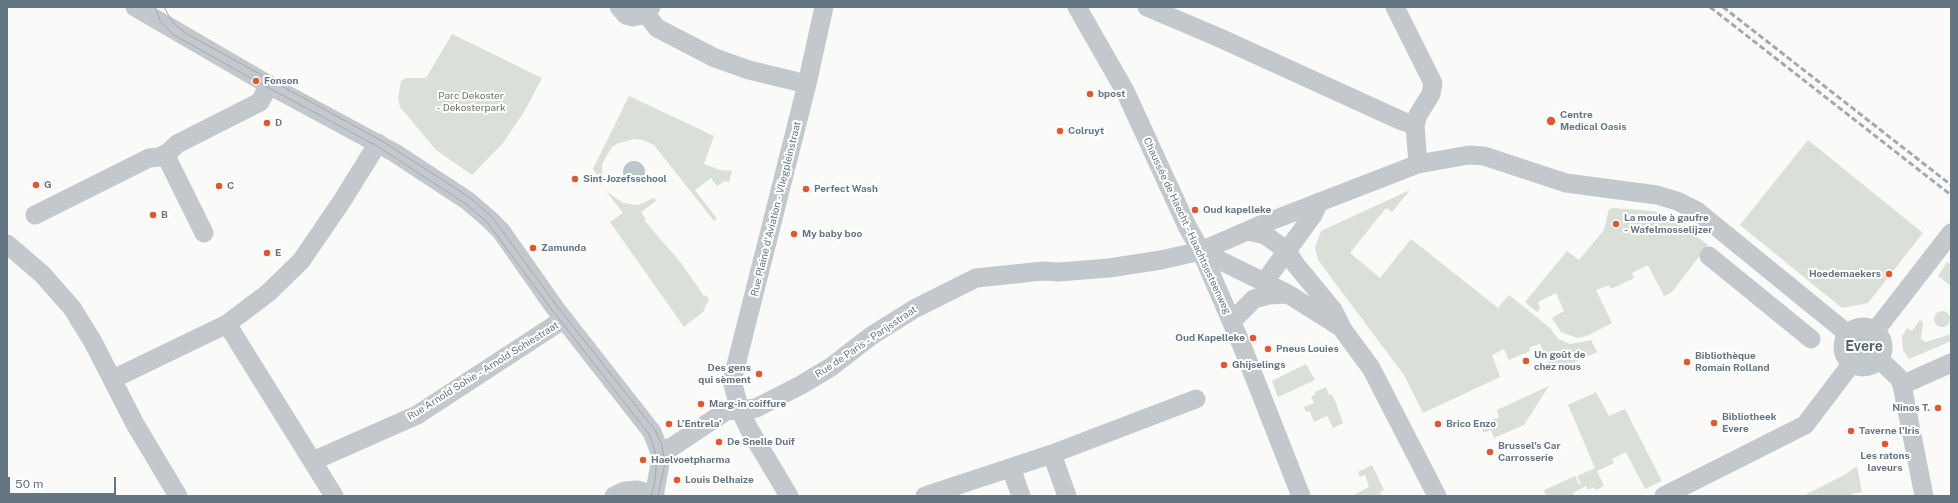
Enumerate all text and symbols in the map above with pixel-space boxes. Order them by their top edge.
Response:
place label: Fonson [264,75,299,87]
marker: Fonson [251,76,261,86]
place label: bpost [1098,88,1125,100]
marker: bpost [1085,89,1095,99]
park label: Parc Dekoster - Dekosterpark [436,90,506,114]
place label: Centre Medical Oasis [1560,109,1626,132]
marker: Centre Medical Oasis [1545,115,1557,127]
place label: D [275,117,282,129]
marker: D [262,118,272,128]
street label: Rue Plaine d'Aviation - Vliegpleinstraat [748,120,804,298]
place label: Colruyt [1068,125,1104,137]
marker: Colruyt [1055,126,1065,136]
street label: Chaussée de Haecht - Haachtsesteenweg [1141,136,1233,316]
place label: Sint-Jozefsschool [583,173,667,185]
marker: Sint-Jozefsschool [570,174,580,184]
place label: G [44,179,52,191]
marker: G [31,180,41,190]
place label: C [227,180,234,192]
marker: C [214,181,224,191]
place label: Perfect Wash [814,183,878,195]
marker: Perfect Wash [801,184,811,194]
place label: Oud kapelleke [1203,204,1271,216]
marker: Oud kapelleke [1190,205,1200,215]
place label: B [161,209,168,221]
marker: B [148,210,158,220]
place label: La moule à gaufre - Wafelmosselijzer [1624,212,1712,236]
marker: La moule à gaufre - Wafelmosselijzer [1611,219,1621,229]
place label: My baby boo [802,228,862,240]
marker: My baby boo [789,229,799,239]
place label: Zamunda [541,242,586,254]
marker: Zamunda [528,243,538,253]
place label: E [275,247,281,259]
marker: E [262,248,272,258]
place label: Hoedemaekers [1809,268,1881,280]
marker: Hoedemaekers [1884,269,1894,279]
street label: Rue de Paris - Parijsstraat [813,304,919,380]
street label: Rue Arnold Sohie - Arnold Sohiestraat [405,319,561,423]
place label: Oud Kapelleke [1175,332,1245,344]
marker: Oud Kapelleke [1248,333,1258,343]
district label: Evere [1845,339,1883,355]
place label: Pneus Louies [1276,343,1339,355]
marker: Pneus Louies [1263,344,1273,354]
place label: Un goût de chez nous [1534,349,1586,372]
place label: Bibliothèque Romain Rolland [1695,350,1770,374]
marker: Un goût de chez nous [1521,356,1531,366]
marker: Bibliothèque Romain Rolland [1682,357,1692,367]
place label: Ghijselings [1232,359,1285,371]
marker: Ghijselings [1219,360,1229,370]
place label: Des gens qui sèment [698,362,751,386]
marker: Des gens qui sèment [754,369,764,379]
place label: Marg-in coiffure [709,398,786,410]
marker: Marg-in coiffure [696,399,706,409]
place label: Ninos T. [1892,402,1930,414]
marker: Ninos T. [1933,403,1943,413]
place label: Bibliotheek Evere [1722,411,1777,434]
place label: L’Entrela’ [677,418,722,430]
place label: Brico Enzo [1446,418,1496,430]
marker: Bibliotheek Evere [1709,418,1719,428]
marker: L’Entrela’ [664,419,674,429]
marker: Brico Enzo [1433,419,1443,429]
place label: Taverne l'Iris [1859,425,1920,437]
marker: Taverne l'Iris [1846,426,1856,436]
place label: De Snelle Duif [727,436,795,448]
marker: De Snelle Duif [714,437,724,447]
marker: Les ratons laveurs [1880,439,1890,449]
place label: Brussel's Car Carrosserie [1498,440,1561,464]
marker: Brussel's Car Carrosserie [1485,447,1495,457]
place label: Les ratons laveurs [1860,450,1910,474]
place label: Haelvoetpharma [651,454,730,466]
marker: Haelvoetpharma [638,455,648,465]
scale bar [10,469,118,495]
place label: Louis Delhaize [685,474,754,486]
marker: Louis Delhaize [672,475,682,485]
text: 50 m [15,477,43,491]

